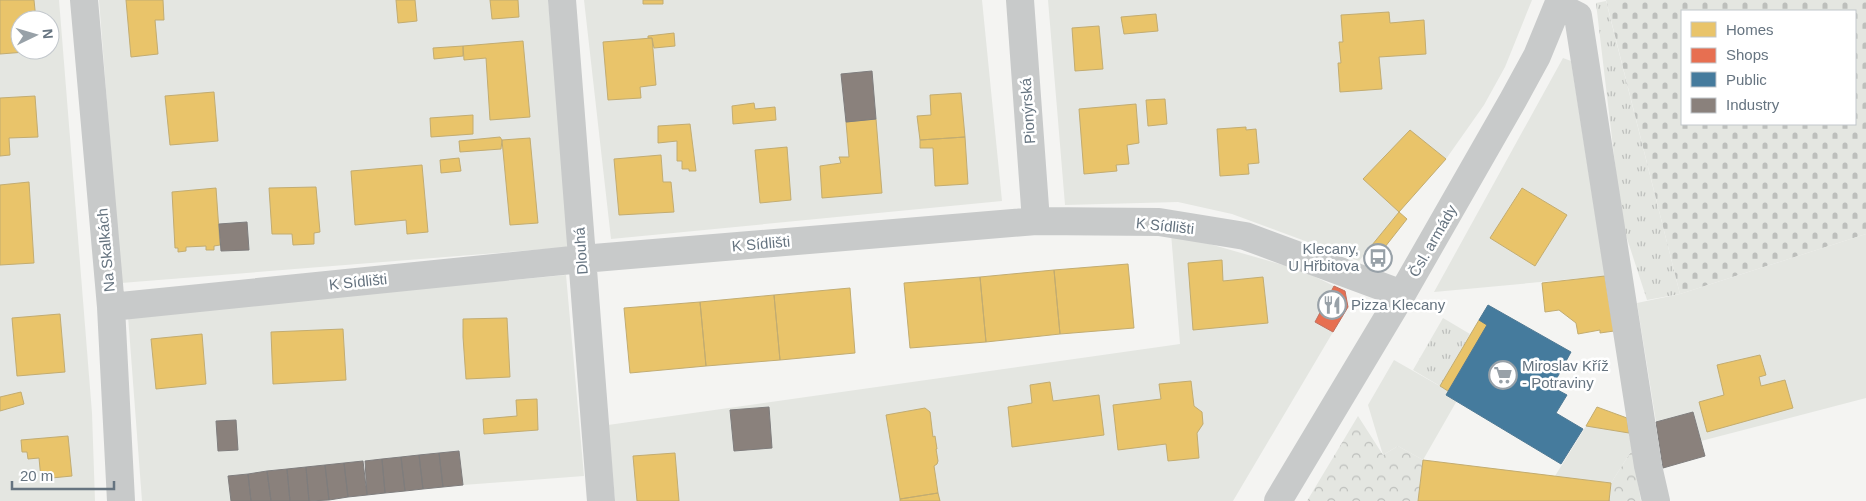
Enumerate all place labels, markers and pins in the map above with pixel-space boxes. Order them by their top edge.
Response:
place label: Klecany, U Hřbitova [1288,240,1360,274]
bus stop icon: Klecany, U Hřbitova [1363,243,1393,273]
restaurant icon: Pizza Klecany [1317,290,1347,320]
place label: Pizza Klecany [1351,296,1446,313]
place label: Miroslav Kříž - Potraviny [1522,357,1609,391]
supermarket icon: Miroslav Kříž - Potraviny [1488,360,1518,390]

